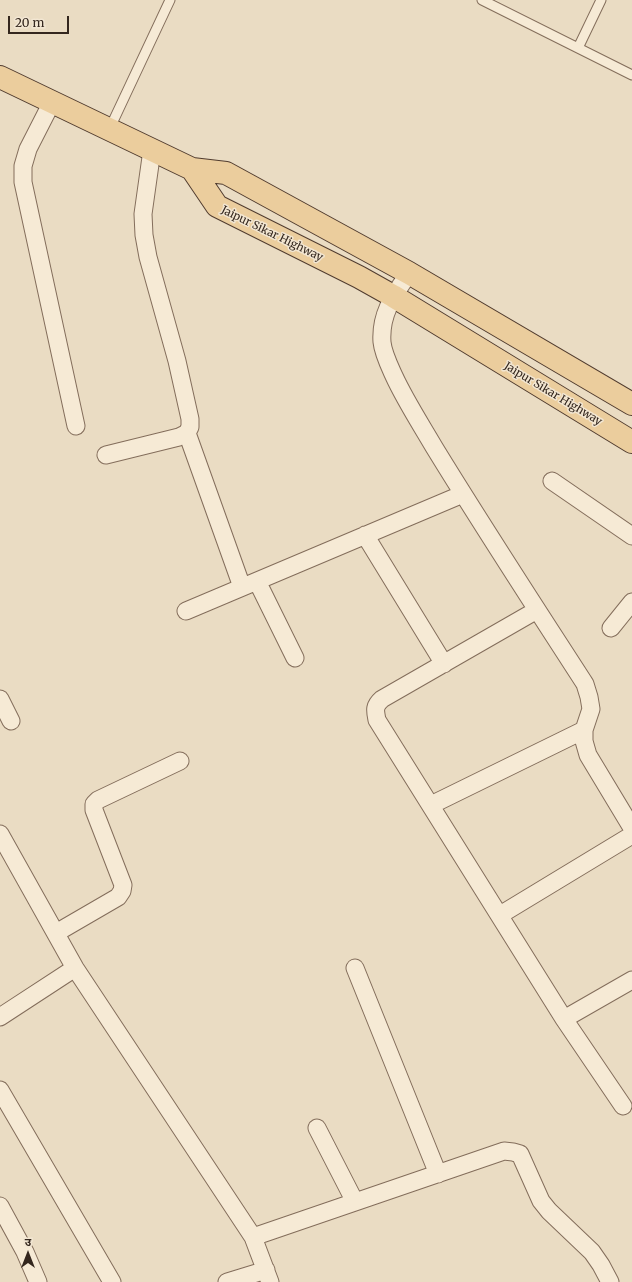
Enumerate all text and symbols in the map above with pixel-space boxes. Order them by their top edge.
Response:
scale bar [10,8,71,34]
text: 20 m [15,15,44,30]
street label: Jaipur Sikar Highway [219,204,325,264]
street label: Jaipur Sikar Highway [502,360,604,428]
north arrow [8,1234,48,1274]
text: उ [25,1235,31,1249]

